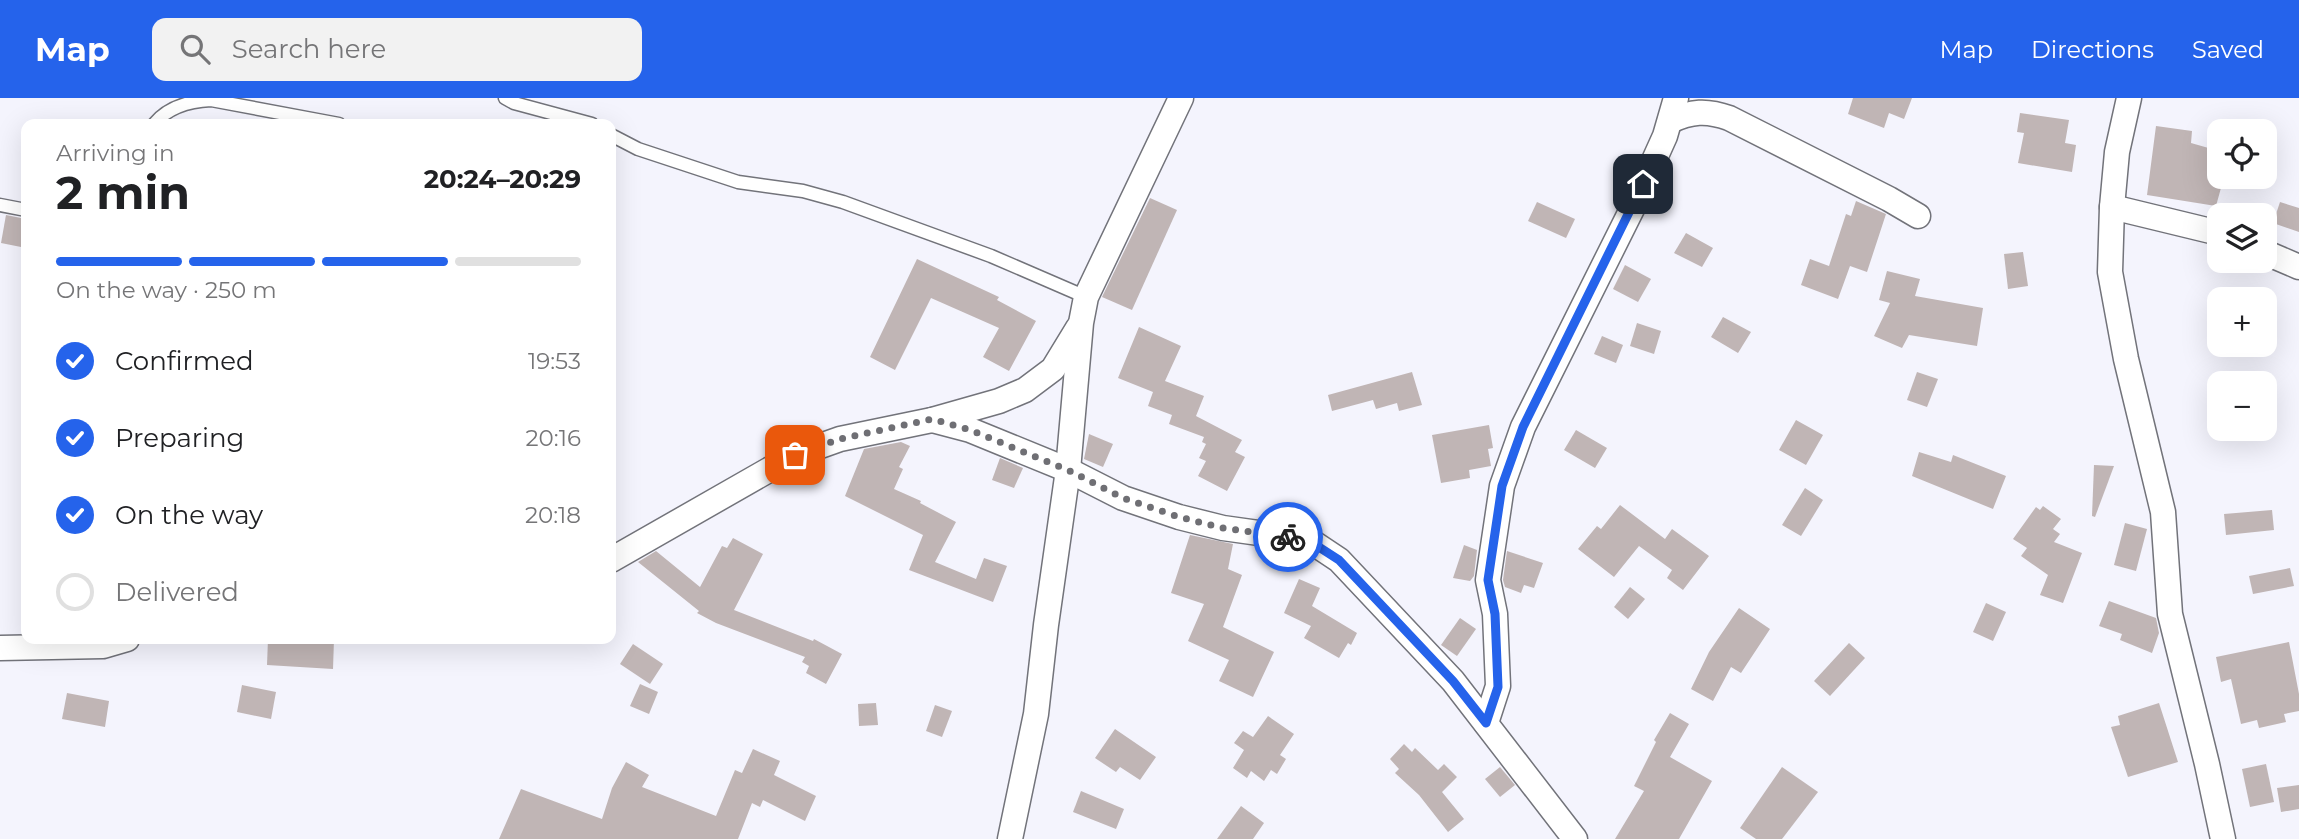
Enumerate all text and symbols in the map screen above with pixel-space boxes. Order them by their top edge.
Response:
search box [152,18,642,81]
text: Map [35,29,110,69]
icon: search [176,30,214,68]
text: Search here [232,33,386,65]
text: Map [1940,35,1993,64]
text: Directions [2031,35,2154,64]
text: Saved [2192,35,2264,64]
map controls [2207,119,2277,441]
button: locate [2207,119,2277,189]
text: Arriving in [56,139,175,167]
pin [1613,154,1673,214]
text: 20:24–20:29 [424,163,581,195]
text: 2 min [56,164,190,221]
icon: home [1624,165,1662,203]
button: layers [2207,203,2277,273]
text: On the way · 250 m [56,276,277,304]
button: + [2207,287,2277,357]
icon: check [56,342,94,380]
text: Confirmed [115,345,254,377]
text: 19:53 [528,347,581,375]
button: − [2207,371,2277,441]
icon: check [56,419,94,457]
text: Preparing [115,422,244,454]
text: 20:16 [526,424,581,452]
pin [765,425,825,485]
icon: bag [776,436,814,474]
icon: check [56,496,94,534]
text: On the way [115,499,263,531]
text: 20:18 [525,501,581,529]
courier [1253,502,1323,572]
icon: bike [1269,518,1307,556]
text: Delivered [115,576,239,608]

